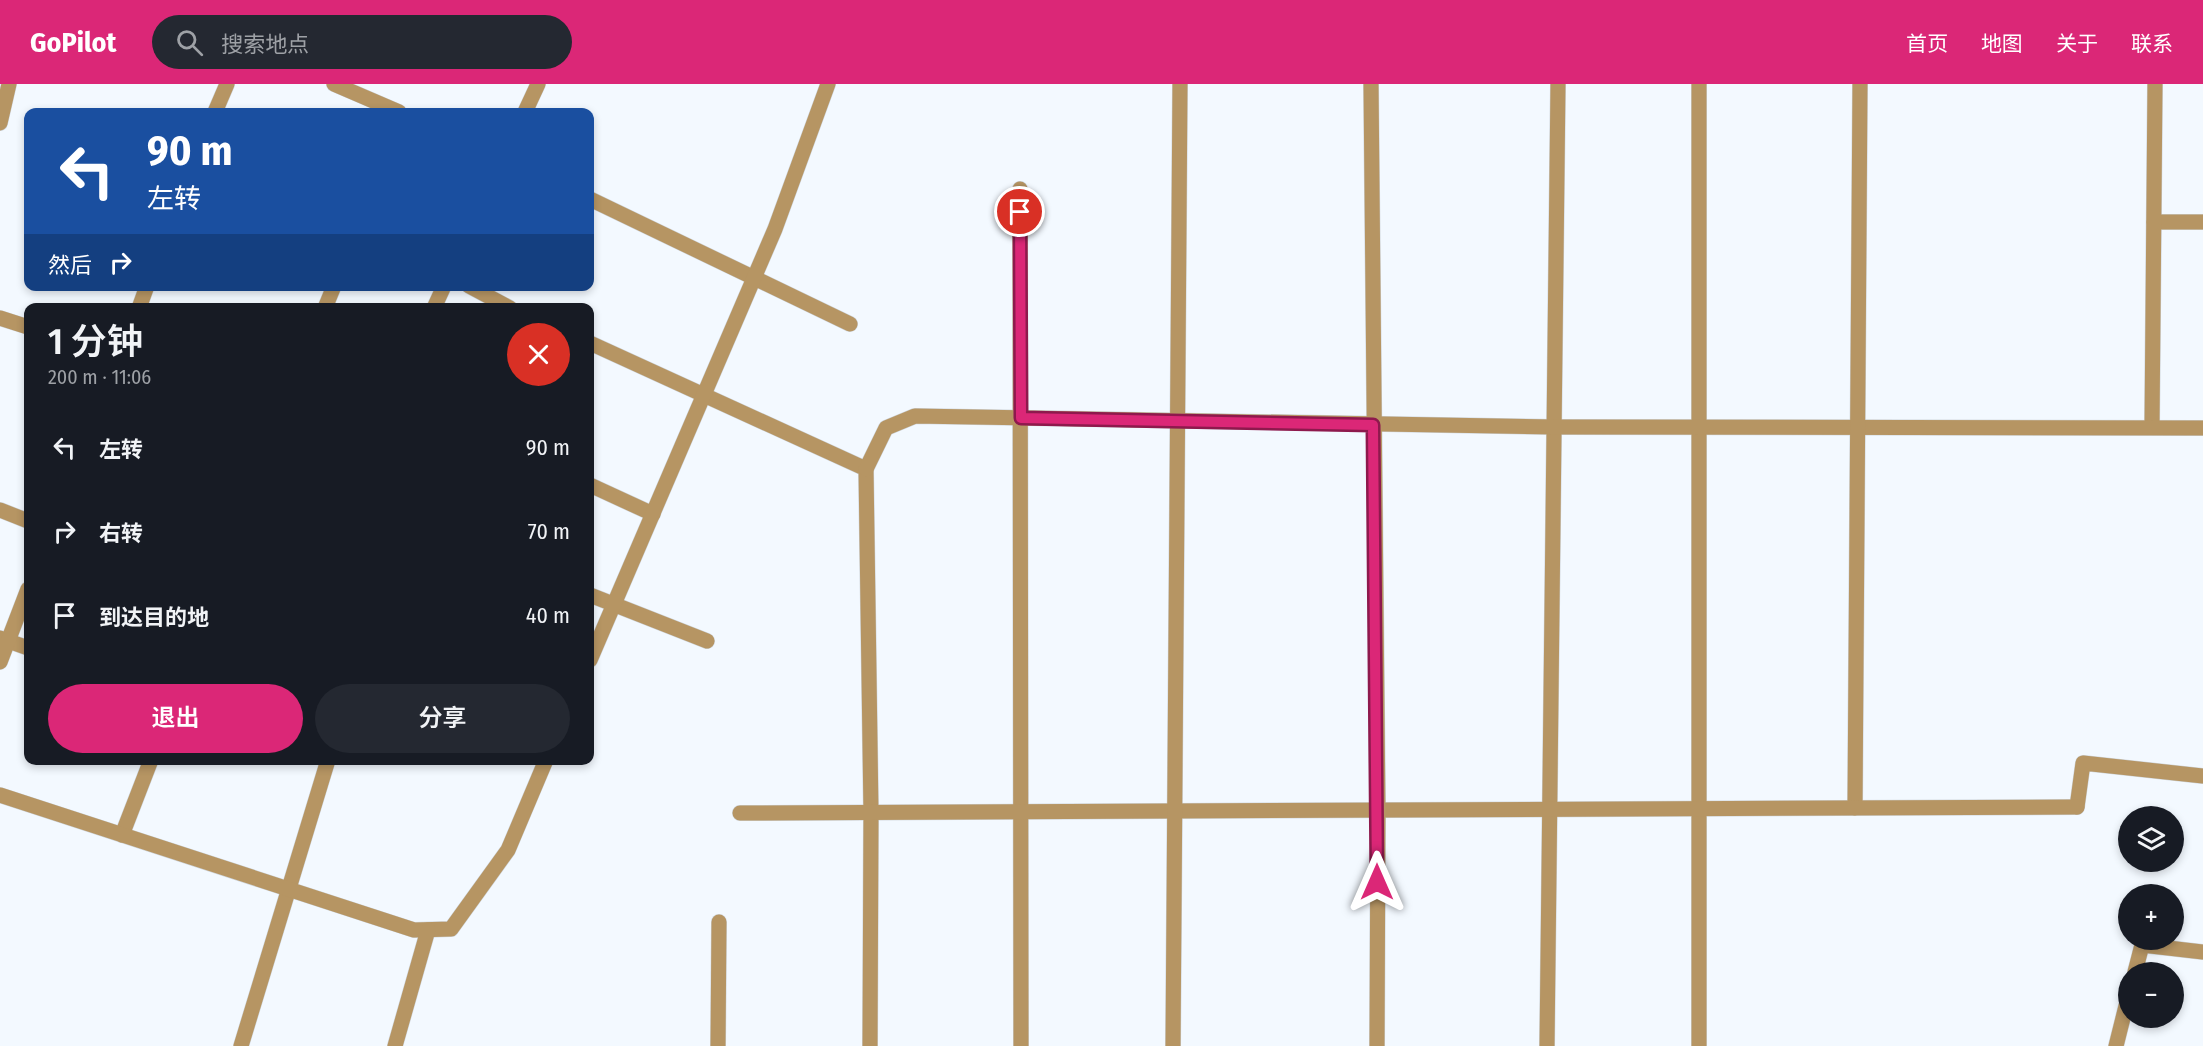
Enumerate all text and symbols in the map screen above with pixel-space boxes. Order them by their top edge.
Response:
search box [152,15,572,69]
text: GoPilot [30,26,116,59]
icon: search [173,26,206,59]
text: 搜索地点 [221,31,309,58]
text: 首页 [1906,31,1948,57]
text: 地图 [1981,31,2023,57]
text: 关于 [2056,31,2098,57]
text: 联系 [2131,31,2173,57]
text: 90 m [147,126,232,176]
icon: left [48,132,126,210]
text: 左转 [147,183,201,215]
pin [994,186,1045,237]
icon: arrive [1003,195,1036,228]
icon: right [104,246,137,279]
text: 然后 [48,252,92,279]
text: 1 分钟 [48,320,143,364]
button: close [507,323,570,386]
text: 200 m · 11:06 [48,365,151,389]
icon: left [48,431,81,464]
text: 90 m [526,434,570,461]
text: 左转 [99,436,143,463]
icon: right [48,515,81,548]
text: 70 m [528,518,570,545]
text: 右转 [99,520,143,547]
icon: arrive [48,599,81,632]
text: 40 m [526,602,570,629]
text: 到达目的地 [99,604,209,631]
button: 退出 [48,684,303,753]
button: 分享 [315,684,570,753]
map controls [2118,806,2184,1028]
button: layers [2118,806,2184,872]
position arrow [1345,850,1409,914]
button: + [2118,884,2184,950]
button: − [2118,962,2184,1028]

